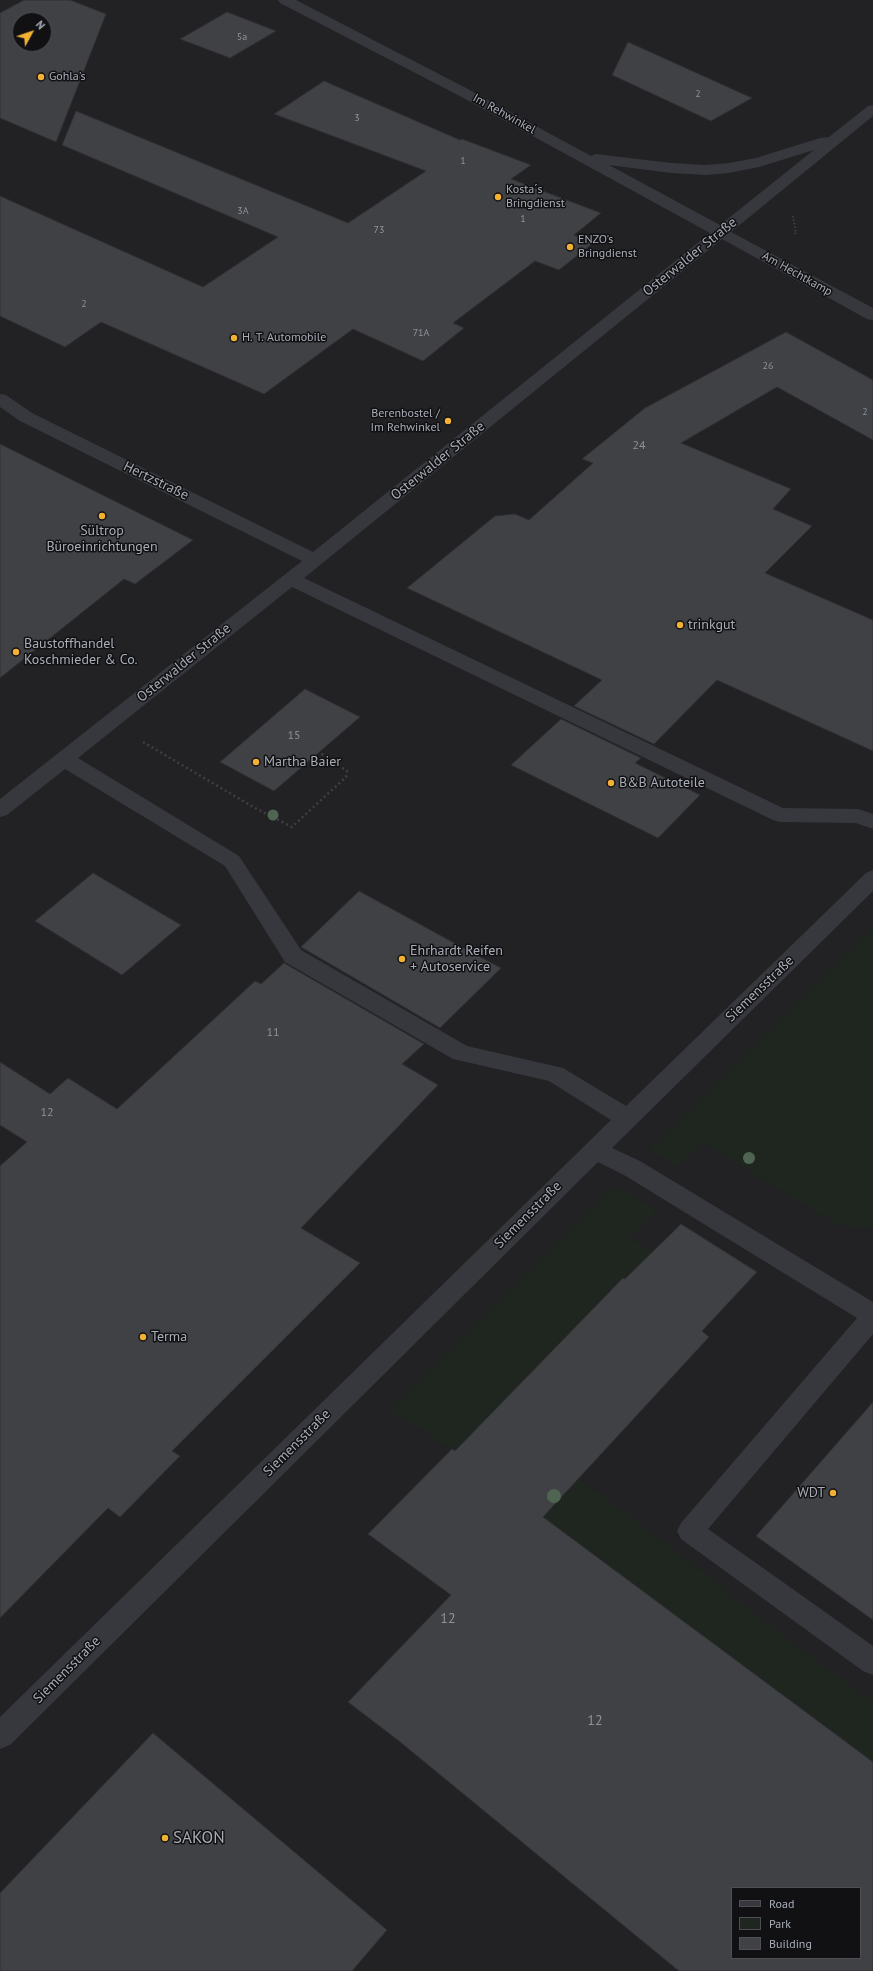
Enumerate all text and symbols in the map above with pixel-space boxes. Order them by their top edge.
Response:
north arrow [12,12,52,52]
text: N [33,18,48,32]
house number: 5a [237,31,247,43]
place label: Gohla's [49,70,86,84]
marker: Gohla's [36,72,46,82]
house number: 2 [695,88,701,100]
street label: Im Rehwinkel [470,91,538,137]
house number: 3 [354,112,360,124]
house number: 1 [460,155,466,167]
place label: Kosta´s Bringdienst [506,183,565,211]
marker: Kosta´s Bringdienst [493,192,503,202]
house number: 3A [237,205,249,217]
house number: 1 [520,213,526,225]
street label: Osterwalder Straße [640,214,740,300]
house number: 73 [374,224,384,236]
place label: ENZO's Bringdienst [578,233,637,261]
marker: ENZO's Bringdienst [565,242,575,252]
street label: Am Hechtkamp [759,249,835,299]
house number: 2 [81,298,87,310]
house number: 71A [413,327,429,339]
place label: H. T. Automobile [242,331,326,345]
marker: H. T. Automobile [229,333,239,343]
house number: 26 [763,360,773,372]
house number: 2 [862,406,868,418]
place label: Berenbostel / Im Rehwinkel [371,407,440,435]
marker: Berenbostel / Im Rehwinkel [443,416,453,426]
street label: Osterwalder Straße [388,418,488,504]
house number: 24 [632,439,646,453]
street label: Hertzstraße [121,458,191,504]
marker: Sültrop Büroeinrichtungen [97,511,107,521]
place label: Sültrop Büroeinrichtungen [46,523,158,556]
place label: trinkgut [688,617,735,633]
street label: Osterwalder Straße [134,620,234,706]
marker: trinkgut [675,620,685,630]
place label: Baustoffhandel Koschmieder & Co. [24,636,138,668]
marker: Baustoffhandel Koschmieder & Co. [11,647,21,657]
house number: 15 [287,729,301,743]
place label: Martha Baier [264,754,341,770]
marker: Martha Baier [251,757,261,767]
place label: B&B Autoteile [619,775,705,791]
marker: B&B Autoteile [606,778,616,788]
place label: Ehrhardt Reifen + Autoservice [410,943,503,976]
street label: Siemensstraße [722,952,798,1026]
marker: Ehrhardt Reifen + Autoservice [397,954,407,964]
house number: 11 [266,1026,280,1040]
house number: 12 [40,1106,54,1120]
street label: Siemensstraße [491,1178,565,1252]
place label: Terma [151,1329,187,1345]
marker: Terma [138,1332,148,1342]
street label: Siemensstraße [260,1406,334,1480]
place label: WDT [797,1485,825,1501]
marker: WDT [828,1488,838,1498]
house number: 12 [440,1611,456,1627]
street label: Siemensstraße [30,1633,104,1707]
house number: 12 [587,1713,603,1729]
place label: SAKON [173,1828,225,1848]
marker: SAKON [160,1833,170,1843]
legend [731,1887,861,1959]
text: Road [769,1896,794,1911]
text: Park [769,1916,791,1931]
text: Building [769,1936,812,1951]

